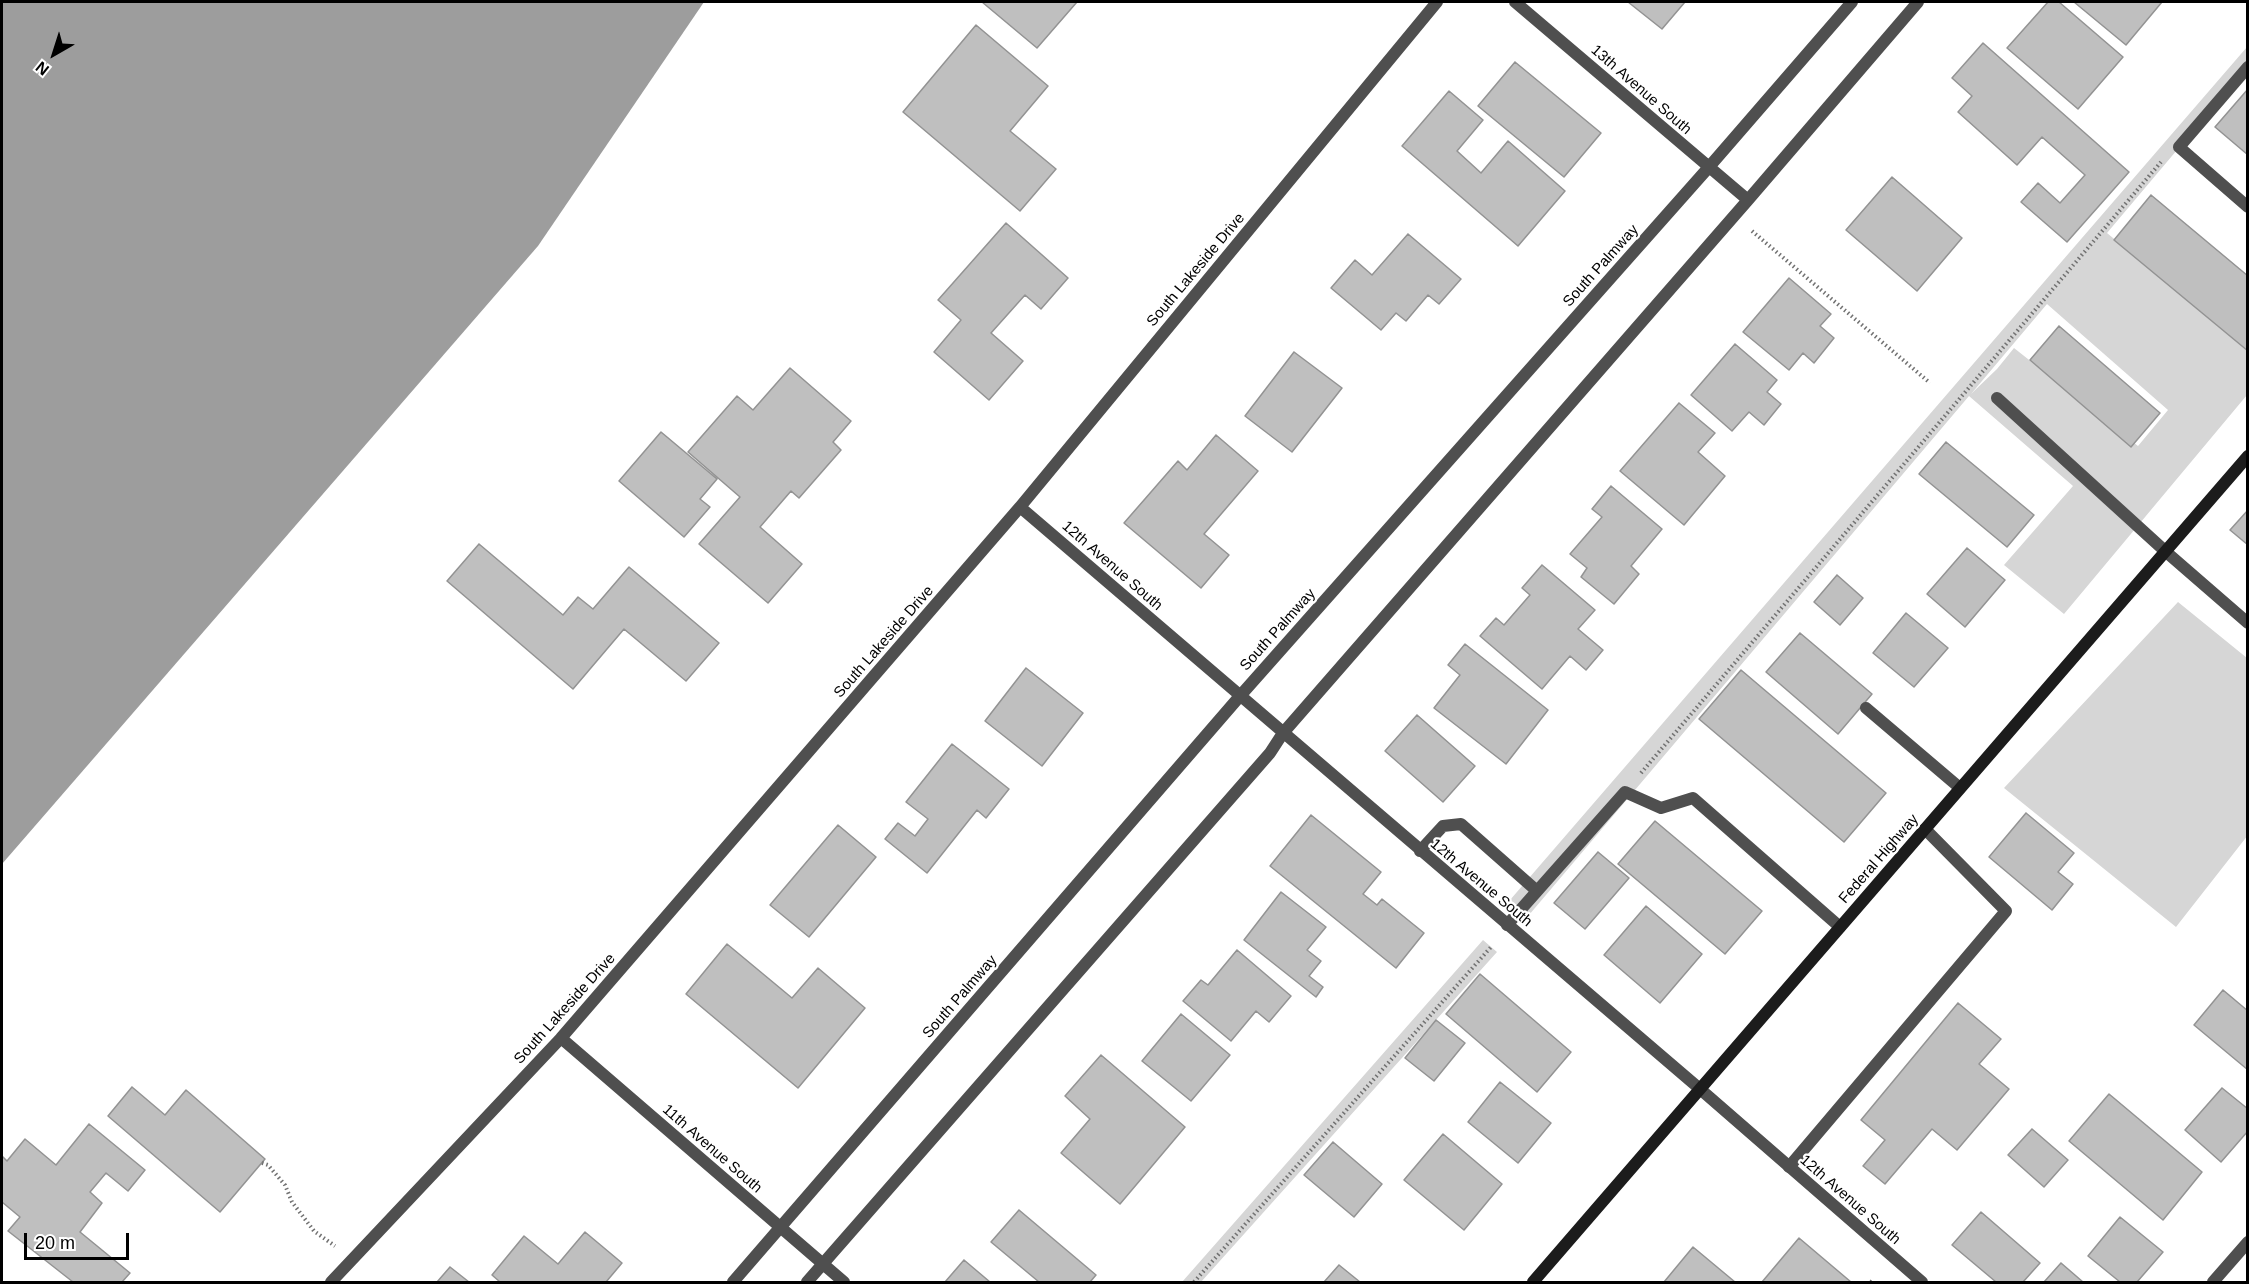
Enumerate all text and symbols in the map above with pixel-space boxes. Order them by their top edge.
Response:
north arrow [24,24,84,84]
street label: 13th Avenue South [1587,41,1695,139]
text: N [33,58,52,79]
street label: South Lakeside Drive [1143,210,1249,330]
street label: South Palmway [1559,221,1643,311]
street label: 12th Avenue South [1058,517,1166,615]
street label: South Lakeside Drive [830,582,938,702]
street label: South Palmway [1236,585,1320,675]
street label: Federal Highway [1835,811,1923,907]
street label: 12th Avenue South [1426,835,1536,931]
street label: South Lakeside Drive [511,950,619,1068]
street label: South Palmway [919,952,1001,1042]
street label: 11th Avenue South [658,1101,766,1197]
street label: 12th Avenue South [1796,1151,1904,1249]
scale bar [27,1221,132,1259]
text: 20 m [35,1233,75,1253]

